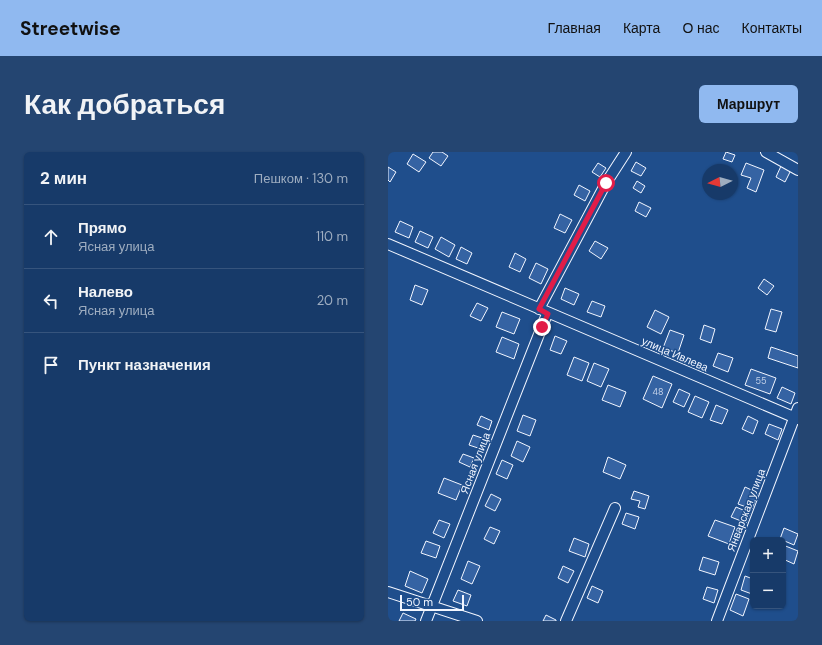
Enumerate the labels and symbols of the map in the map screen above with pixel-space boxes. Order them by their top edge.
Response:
north arrow [702,164,738,200]
route start [597,174,615,192]
route end [533,318,551,336]
street label: улица Ивлева [640,334,711,375]
house number: 55 [756,375,766,387]
house number: 48 [653,386,663,398]
street label: Ясная улица [457,429,493,496]
street label: Январская улица [724,466,769,553]
scale bar [400,593,464,612]

